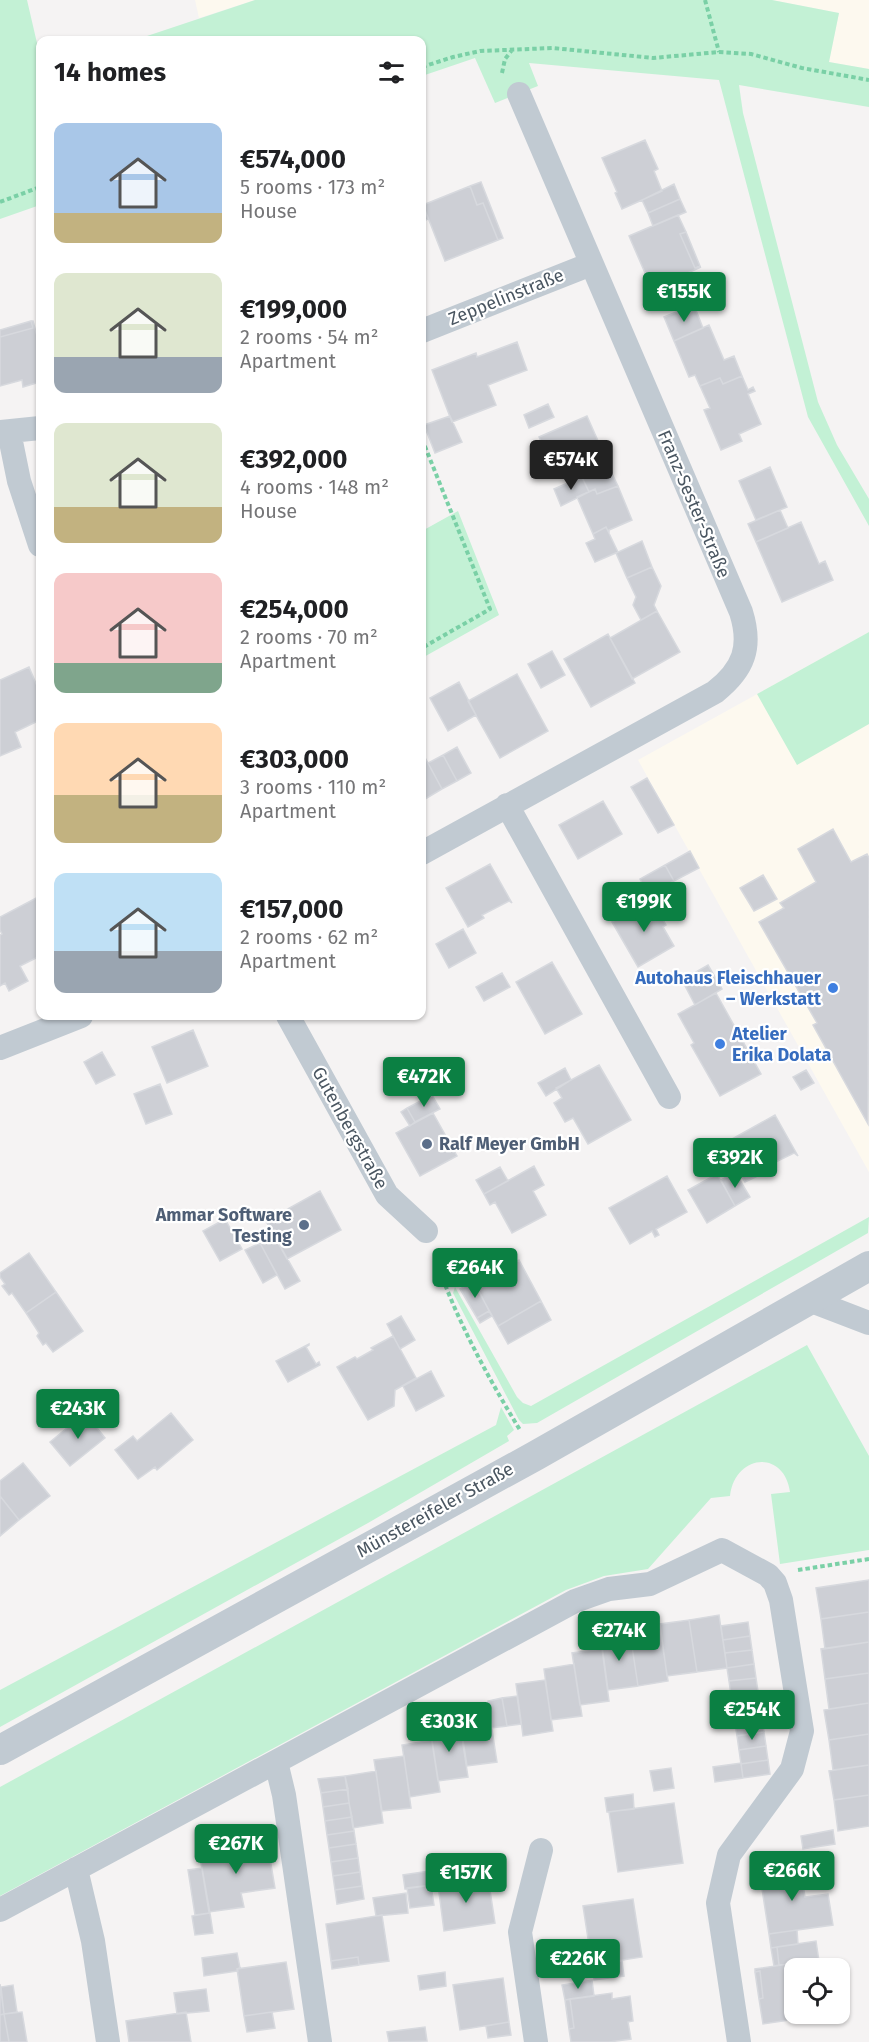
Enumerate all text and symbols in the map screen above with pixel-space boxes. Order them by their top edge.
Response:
icon: filters [375,56,408,89]
text: 14 homes [54,57,166,88]
text: €574,000 [240,144,346,175]
icon: home [102,147,174,219]
text: 5 rooms · 173 m² [240,175,385,199]
text: House [240,199,297,223]
street label: Zeppelinstraße [445,264,567,330]
pin: €155K [642,272,726,323]
text: €155K [657,279,711,303]
text: €199,000 [240,294,347,325]
icon: home [102,297,174,369]
text: 2 rooms · 54 m² [240,325,379,349]
text: Apartment [240,349,336,373]
street label: Franz-Sester-Straße [653,427,735,581]
pin: €574K [529,440,613,491]
text: €392,000 [240,444,348,475]
icon: home [102,447,174,519]
text: €574K [544,447,598,471]
text: 4 rooms · 148 m² [240,475,389,499]
text: House [240,499,297,523]
text: €254,000 [240,594,349,625]
icon: home [102,597,174,669]
text: 2 rooms · 70 m² [240,625,378,649]
text: Apartment [240,649,336,673]
text: €303,000 [240,744,349,775]
icon: home [102,747,174,819]
text: 3 rooms · 110 m² [240,775,386,799]
text: Apartment [240,799,336,823]
pin: €199K [602,882,686,933]
text: €199K [616,889,672,913]
text: €157,000 [240,894,344,925]
icon: home [102,897,174,969]
text: 2 rooms · 62 m² [240,925,378,949]
text: Apartment [240,949,336,973]
place label: Autohaus Fleischhauer – Werkstatt [634,967,822,1010]
marker: Autohaus Fleischhauer – Werkstatt [826,981,840,995]
place label: Atelier Erika Dolata [731,1023,831,1066]
marker: Atelier Erika Dolata [713,1037,727,1051]
pin: €472K [382,1057,466,1108]
street label: Gutenbergstraße [307,1063,393,1193]
text: €472K [397,1064,451,1088]
place label: Ralf Meyer GmbH [439,1133,580,1155]
marker: Ralf Meyer GmbH [420,1137,434,1151]
pin: €392K [693,1138,777,1189]
text: €392K [707,1145,763,1169]
place label: Ammar Software Testing [155,1204,292,1247]
marker: Ammar Software Testing [297,1218,311,1232]
pin: €264K [433,1248,517,1299]
text: €264K [446,1255,504,1279]
pin: €243K [36,1389,120,1440]
text: €243K [50,1396,106,1420]
street label: Münstereifeler Straße [353,1458,517,1562]
pin: €274K [577,1611,661,1662]
text: €274K [592,1618,646,1642]
pin: €254K [710,1690,794,1741]
text: €254K [724,1697,780,1721]
pin: €303K [407,1702,491,1753]
text: €303K [421,1709,477,1733]
pin: €267K [194,1824,278,1875]
text: €267K [209,1831,263,1855]
pin: €266K [750,1851,834,1902]
pin: €157K [424,1853,508,1904]
text: €266K [763,1858,821,1882]
text: €157K [440,1860,492,1884]
pin: €226K [536,1939,620,1990]
text: €226K [550,1946,606,1970]
map controls [784,1958,850,2024]
button: locate [784,1958,850,2024]

